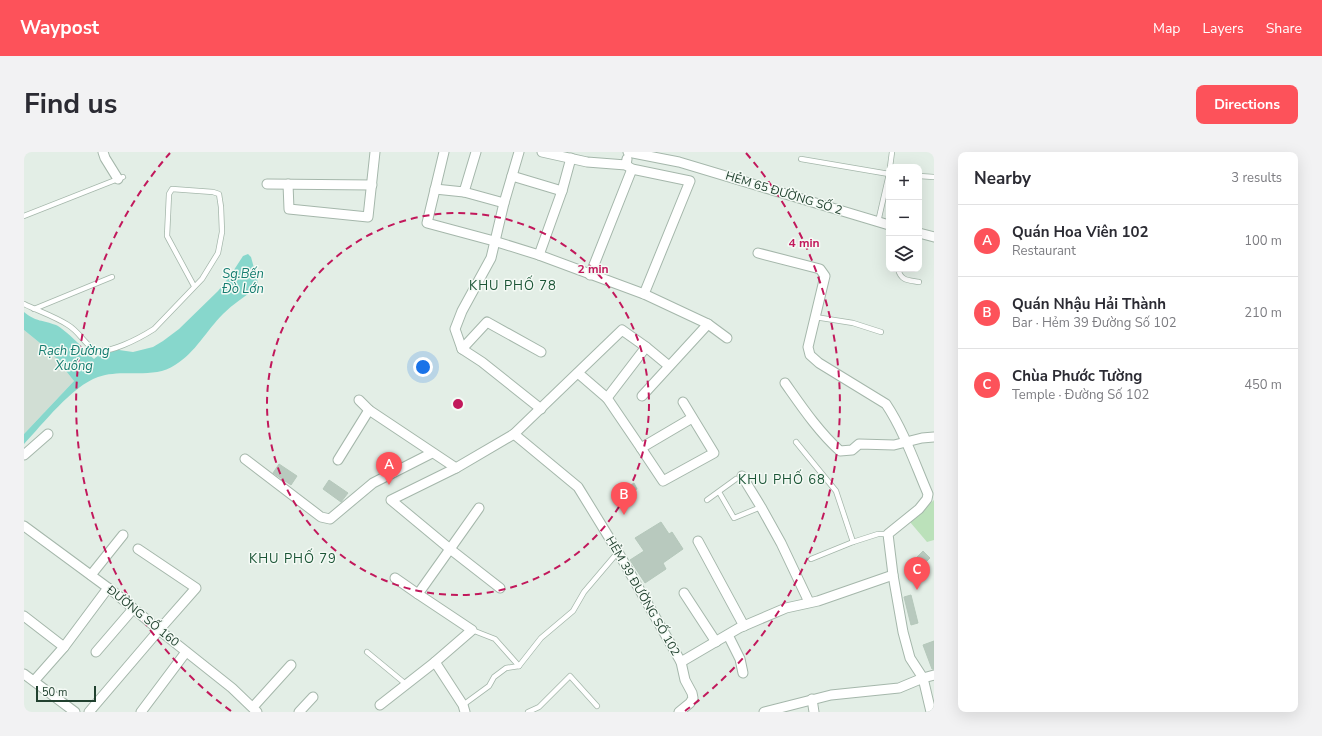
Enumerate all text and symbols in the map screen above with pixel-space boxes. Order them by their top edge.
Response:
text: Waypost [20,15,99,41]
text: Map [1153,19,1180,38]
text: Layers [1202,19,1244,38]
text: Share [1266,19,1302,38]
text: Find us [24,85,118,123]
button: Directions [1196,85,1298,124]
map controls [886,164,922,272]
button: + [886,164,922,200]
street label: HẺM 65 ĐƯỜNG SỐ 2 [724,167,845,218]
text: Nearby [974,167,1031,190]
text: 3 results [1231,169,1282,187]
button: − [886,200,922,236]
text: Quán Hoa Viên 102 [1012,222,1148,242]
text: A [982,232,992,250]
text: 100 m [1244,232,1282,250]
text: 4 min [788,235,820,251]
button: layers [886,236,922,272]
text: Restaurant [1012,242,1076,260]
text: 2 min [577,261,609,277]
water label: Sg.Bến Đò Lớn [222,265,264,298]
district label: KHU PHỐ 78 [469,275,557,295]
text: Quán Nhậu Hải Thành [1012,294,1166,314]
text: B [983,304,991,322]
text: 210 m [1244,304,1282,322]
text: Bar · Hẻm 39 Đường Số 102 [1012,314,1177,332]
water label: Rạch Đường Xuống [38,342,110,375]
your location [413,357,433,377]
text: Chùa Phước Tường [1012,366,1142,386]
text: C [983,376,991,394]
text: 450 m [1244,376,1282,394]
text: Temple · Đường Số 102 [1012,386,1149,404]
centre of rings [451,397,465,411]
pin: A [376,452,402,485]
district label: KHU PHỐ 68 [738,469,826,489]
pin: B [611,482,637,515]
street label: HẺM 39 ĐƯỜNG SỐ 102 [602,533,685,659]
district label: KHU PHỐ 79 [249,548,337,568]
pin: C [904,557,930,590]
street label: ĐƯỜNG SỐ 160 [103,580,183,650]
scale bar [36,684,96,703]
text: 50 m [42,685,67,700]

